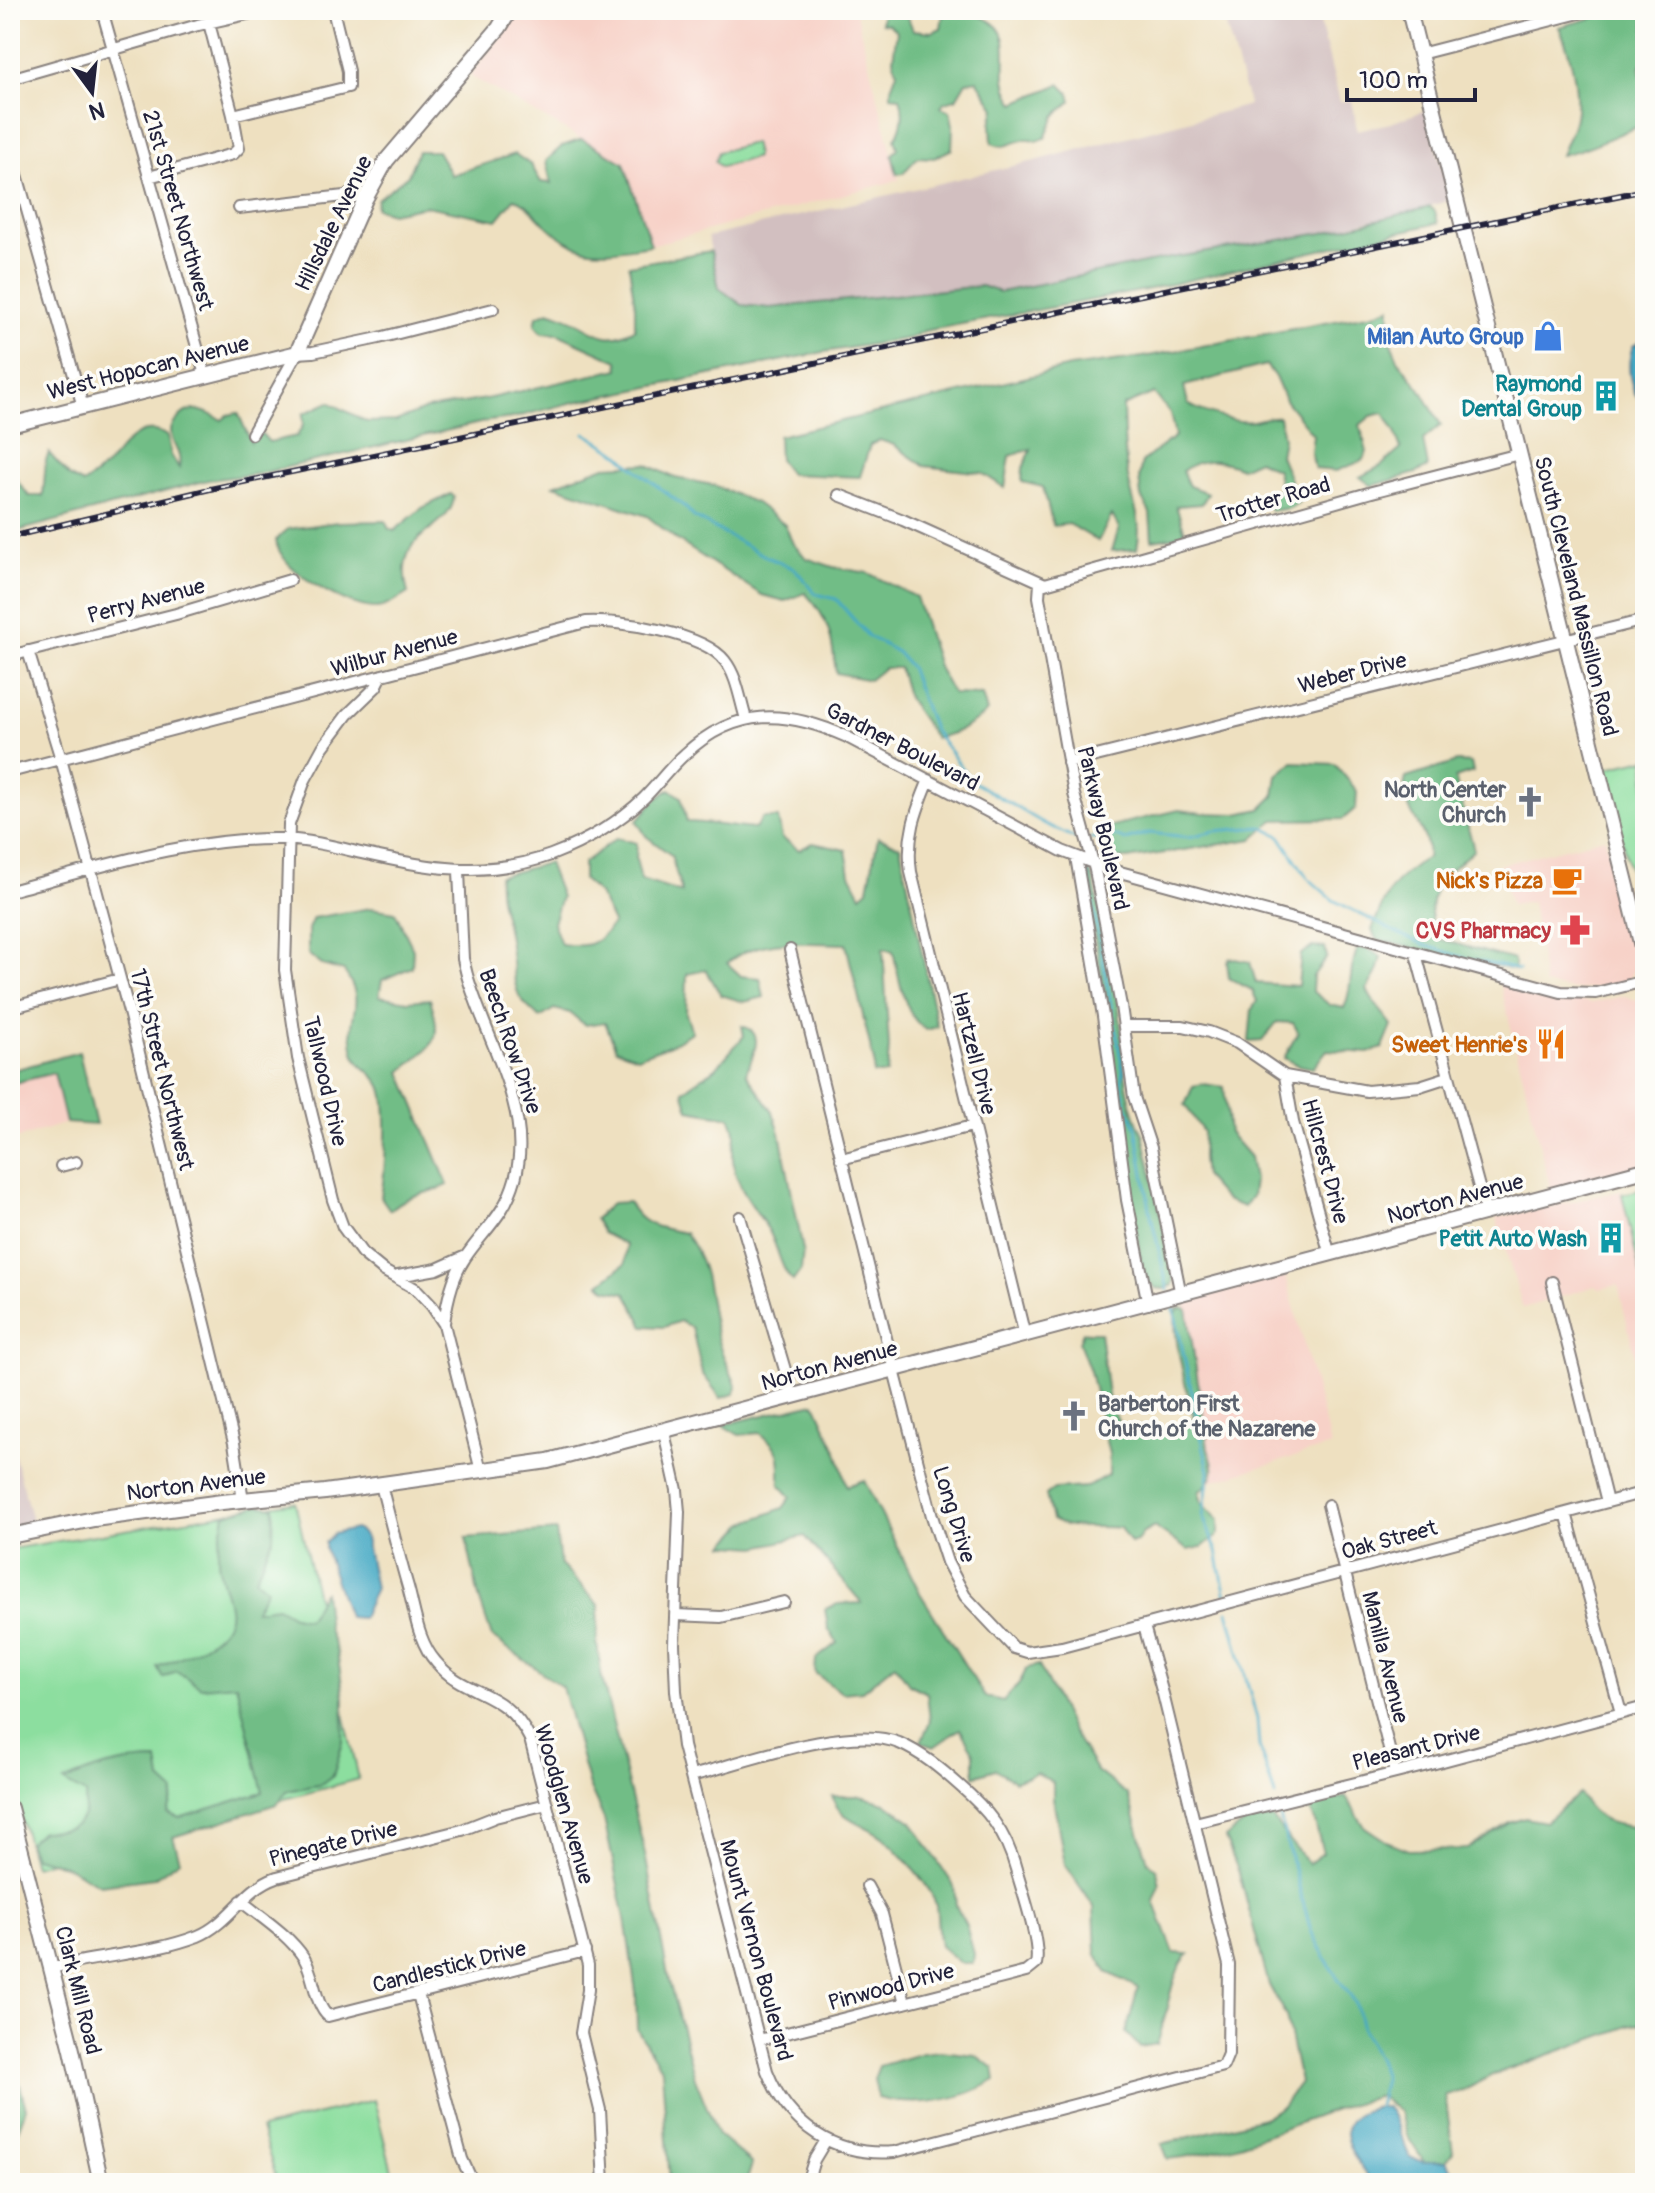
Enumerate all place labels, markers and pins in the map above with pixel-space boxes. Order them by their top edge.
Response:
shop icon: Milan Auto Group [1531,319,1565,353]
place label: Milan Auto Group [1367,323,1524,351]
place label: Raymond Dental Group [1461,370,1582,423]
building icon: Raymond Dental Group [1589,379,1623,413]
place label: North Center Church [1384,776,1507,829]
church icon: North Center Church [1513,785,1547,819]
cafe icon: Nick's Pizza [1550,863,1584,897]
place label: Nick's Pizza [1436,867,1543,895]
pharmacy icon: CVS Pharmacy [1558,913,1592,947]
place label: CVS Pharmacy [1416,917,1552,945]
restaurant icon: Sweet Henrie's [1534,1027,1568,1061]
place label: Sweet Henrie's [1391,1031,1527,1059]
building icon: Petit Auto Wash [1594,1221,1628,1255]
place label: Petit Auto Wash [1438,1225,1587,1253]
place label: Barberton First Church of the Nazarene [1098,1390,1316,1443]
church icon: Barberton First Church of the Nazarene [1057,1399,1091,1433]

